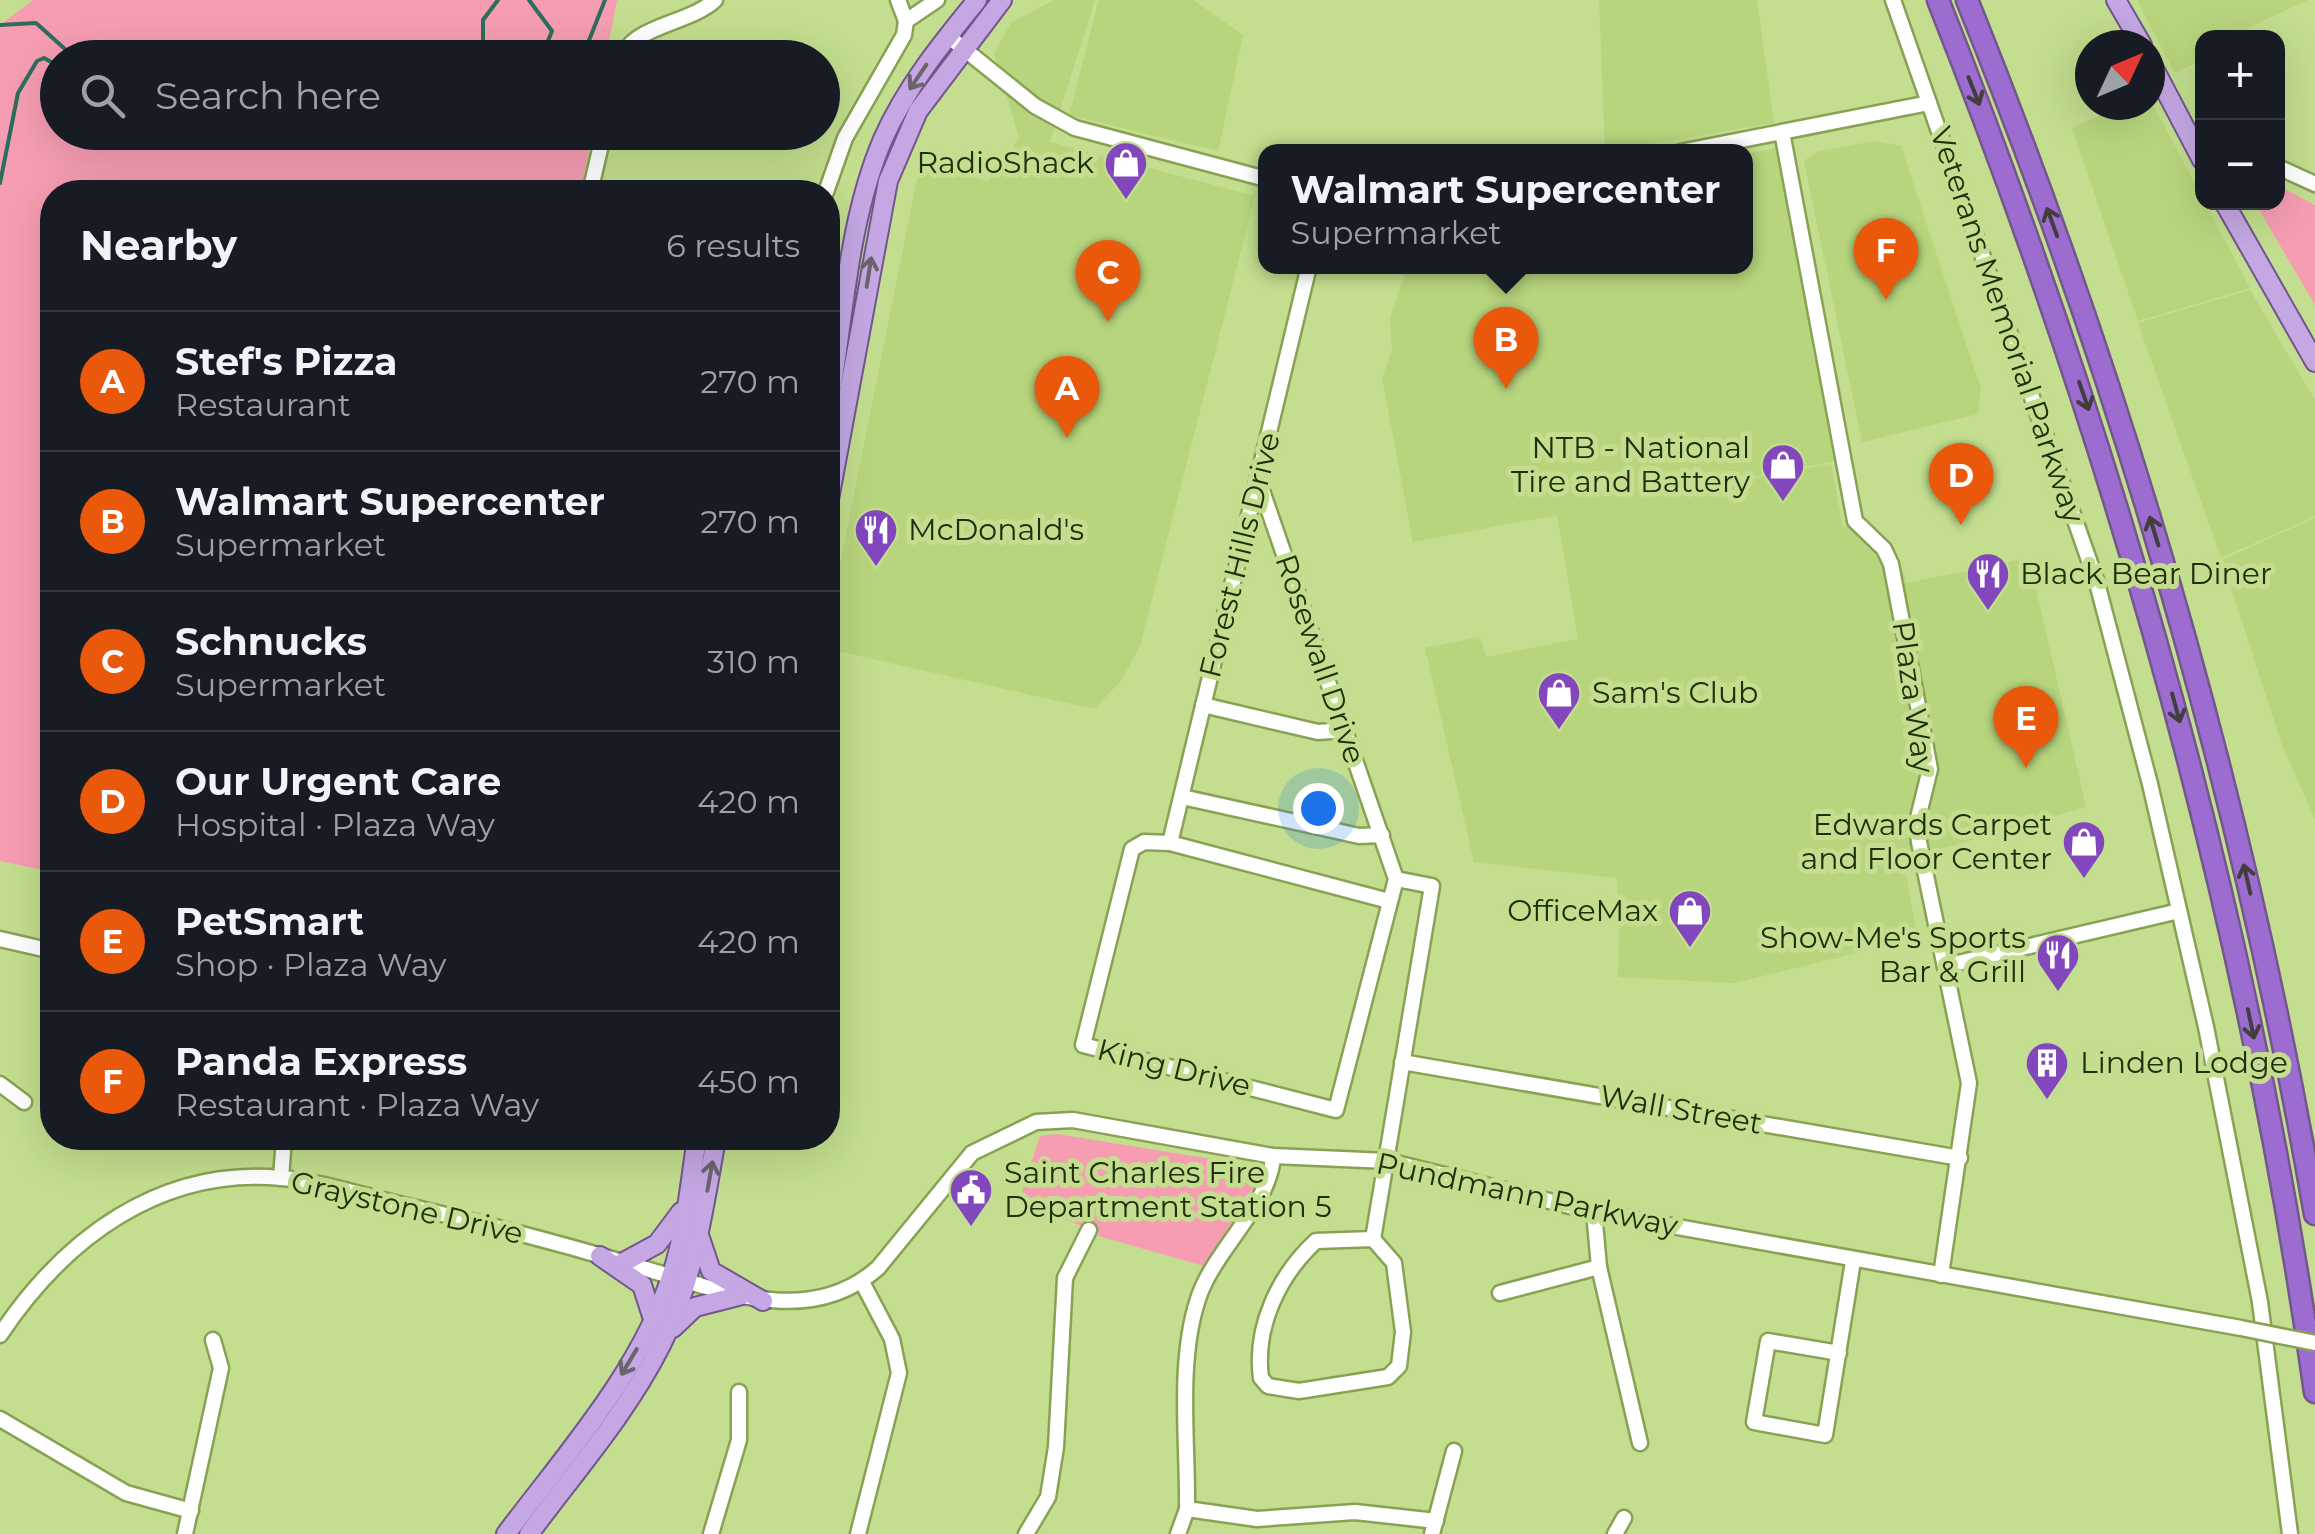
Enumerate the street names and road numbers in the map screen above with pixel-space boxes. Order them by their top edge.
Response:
street label: Veterans Memorial Parkway [1922,122,2093,528]
street label: Forest Hills Drive [1191,428,1288,681]
street label: Rosewall Drive [1267,549,1374,768]
street label: Plaza Way [1885,618,1943,776]
street label: King Drive [1094,1031,1255,1104]
street label: Wall Street [1597,1077,1765,1142]
street label: Pundmann Parkway [1373,1144,1682,1245]
street label: Graystone Drive [287,1163,527,1252]

